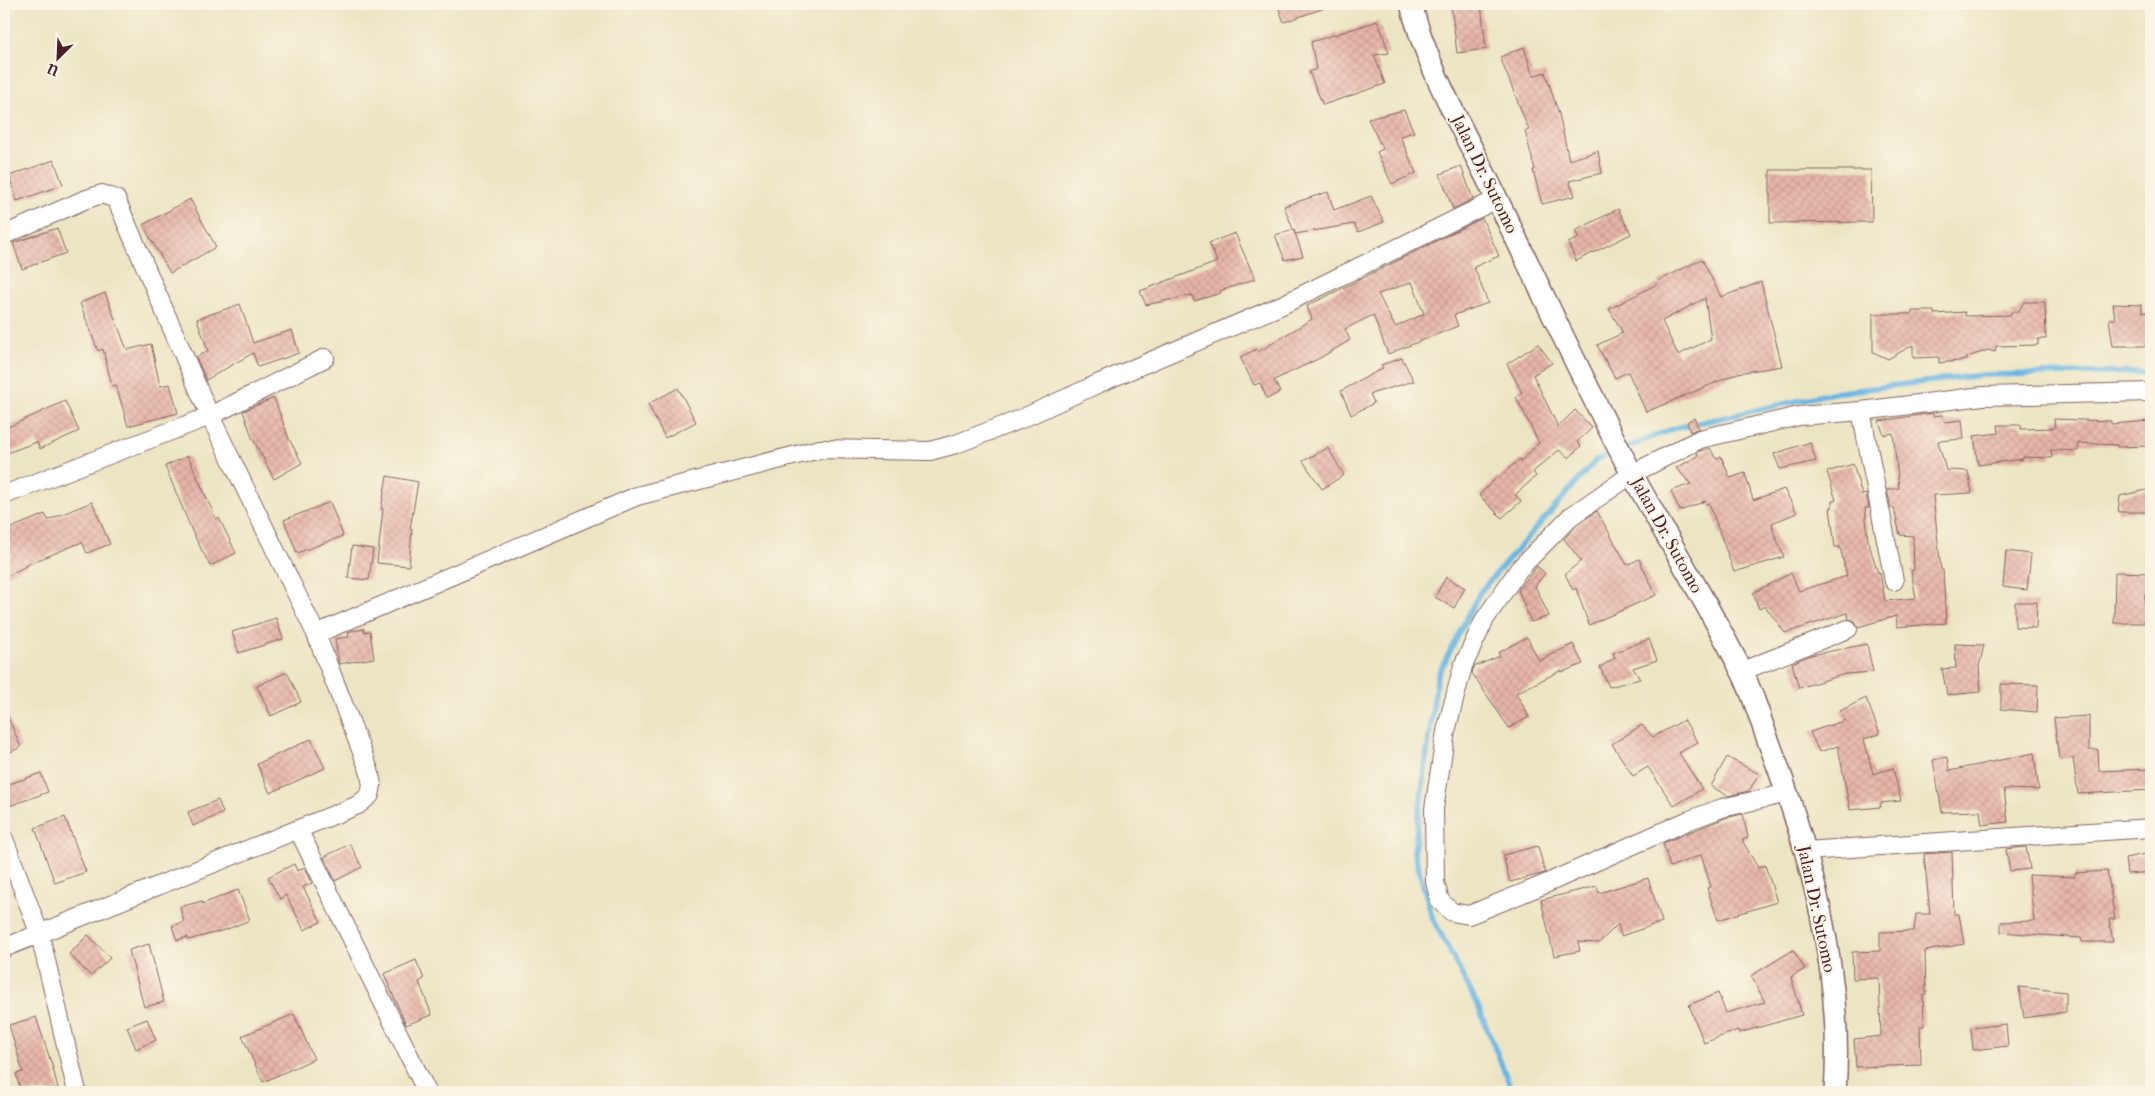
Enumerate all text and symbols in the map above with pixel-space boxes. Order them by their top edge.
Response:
north arrow [32,32,82,82]
text: U [44,59,62,80]
street label: Jalan Dr. Sutomo [1446,110,1522,237]
street label: Jalan Dr. Sutomo [1625,472,1707,597]
street label: Jalan Dr. Sutomo [1792,842,1840,975]

